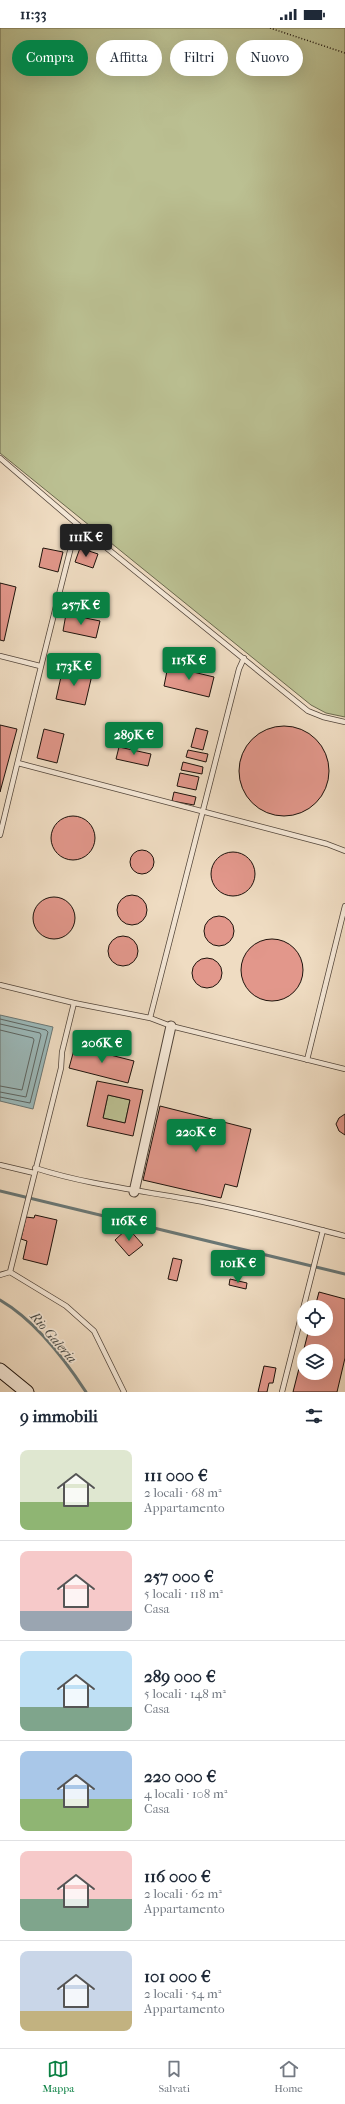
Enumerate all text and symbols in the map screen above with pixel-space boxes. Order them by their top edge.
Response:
text: 11:33 [20,5,47,23]
chip: Compra [12,40,88,76]
chip: Affitta [96,40,162,76]
chip: Filtri [170,40,228,76]
chip: Nuovo [236,40,303,76]
pin: 111K € [53,524,119,558]
text: 111K € [69,529,103,544]
pin: 257K € [48,592,114,626]
text: 257K € [62,597,100,612]
pin: 115K € [156,647,222,681]
text: 115K € [172,652,206,667]
pin: 173K € [41,653,107,687]
text: 173K € [56,658,92,673]
pin: 289K € [101,722,167,756]
text: 289K € [114,727,154,742]
pin: 206K € [69,1030,135,1064]
text: 206K € [82,1035,122,1050]
pin: 220K € [163,1119,229,1153]
text: 220K € [176,1124,216,1139]
pin: 116K € [96,1208,162,1242]
text: 116K € [111,1213,147,1228]
pin: 101K € [205,1250,271,1284]
text: 101K € [220,1255,256,1270]
map controls [297,1300,333,1380]
button: locate [297,1300,333,1336]
water label: Rio Galeria [27,1308,80,1366]
button: layers [297,1344,333,1380]
icon: filters [303,1405,325,1427]
text: 9 immobili [20,1406,98,1426]
text: 111 000 € [144,1465,208,1485]
icon: home [52,1466,100,1514]
text: 2 locali · 68 m² [144,1485,222,1500]
text: Appartamento [144,1500,225,1515]
text: 257 000 € [144,1566,214,1586]
icon: home [52,1567,100,1615]
text: 5 locali · 118 m² [144,1586,223,1601]
text: Casa [144,1601,170,1616]
text: 289 000 € [144,1666,216,1686]
icon: home [52,1667,100,1715]
text: 5 locali · 148 m² [144,1686,226,1701]
text: Casa [144,1701,170,1716]
text: 220 000 € [144,1766,216,1786]
icon: home [52,1767,100,1815]
text: 4 locali · 108 m² [144,1786,227,1801]
text: Casa [144,1801,170,1816]
text: 116 000 € [144,1866,211,1886]
icon: home [52,1867,100,1915]
text: 2 locali · 62 m² [144,1886,222,1901]
text: Appartamento [144,1901,225,1916]
text: 101 000 € [144,1966,211,1986]
icon: home [52,1967,100,2015]
text: 2 locali · 54 m² [144,1986,222,2001]
text: Appartamento [144,2001,225,2016]
tab: Mappa [42,2058,74,2095]
tab: Salvati [159,2058,190,2095]
tab: Home [274,2058,303,2095]

